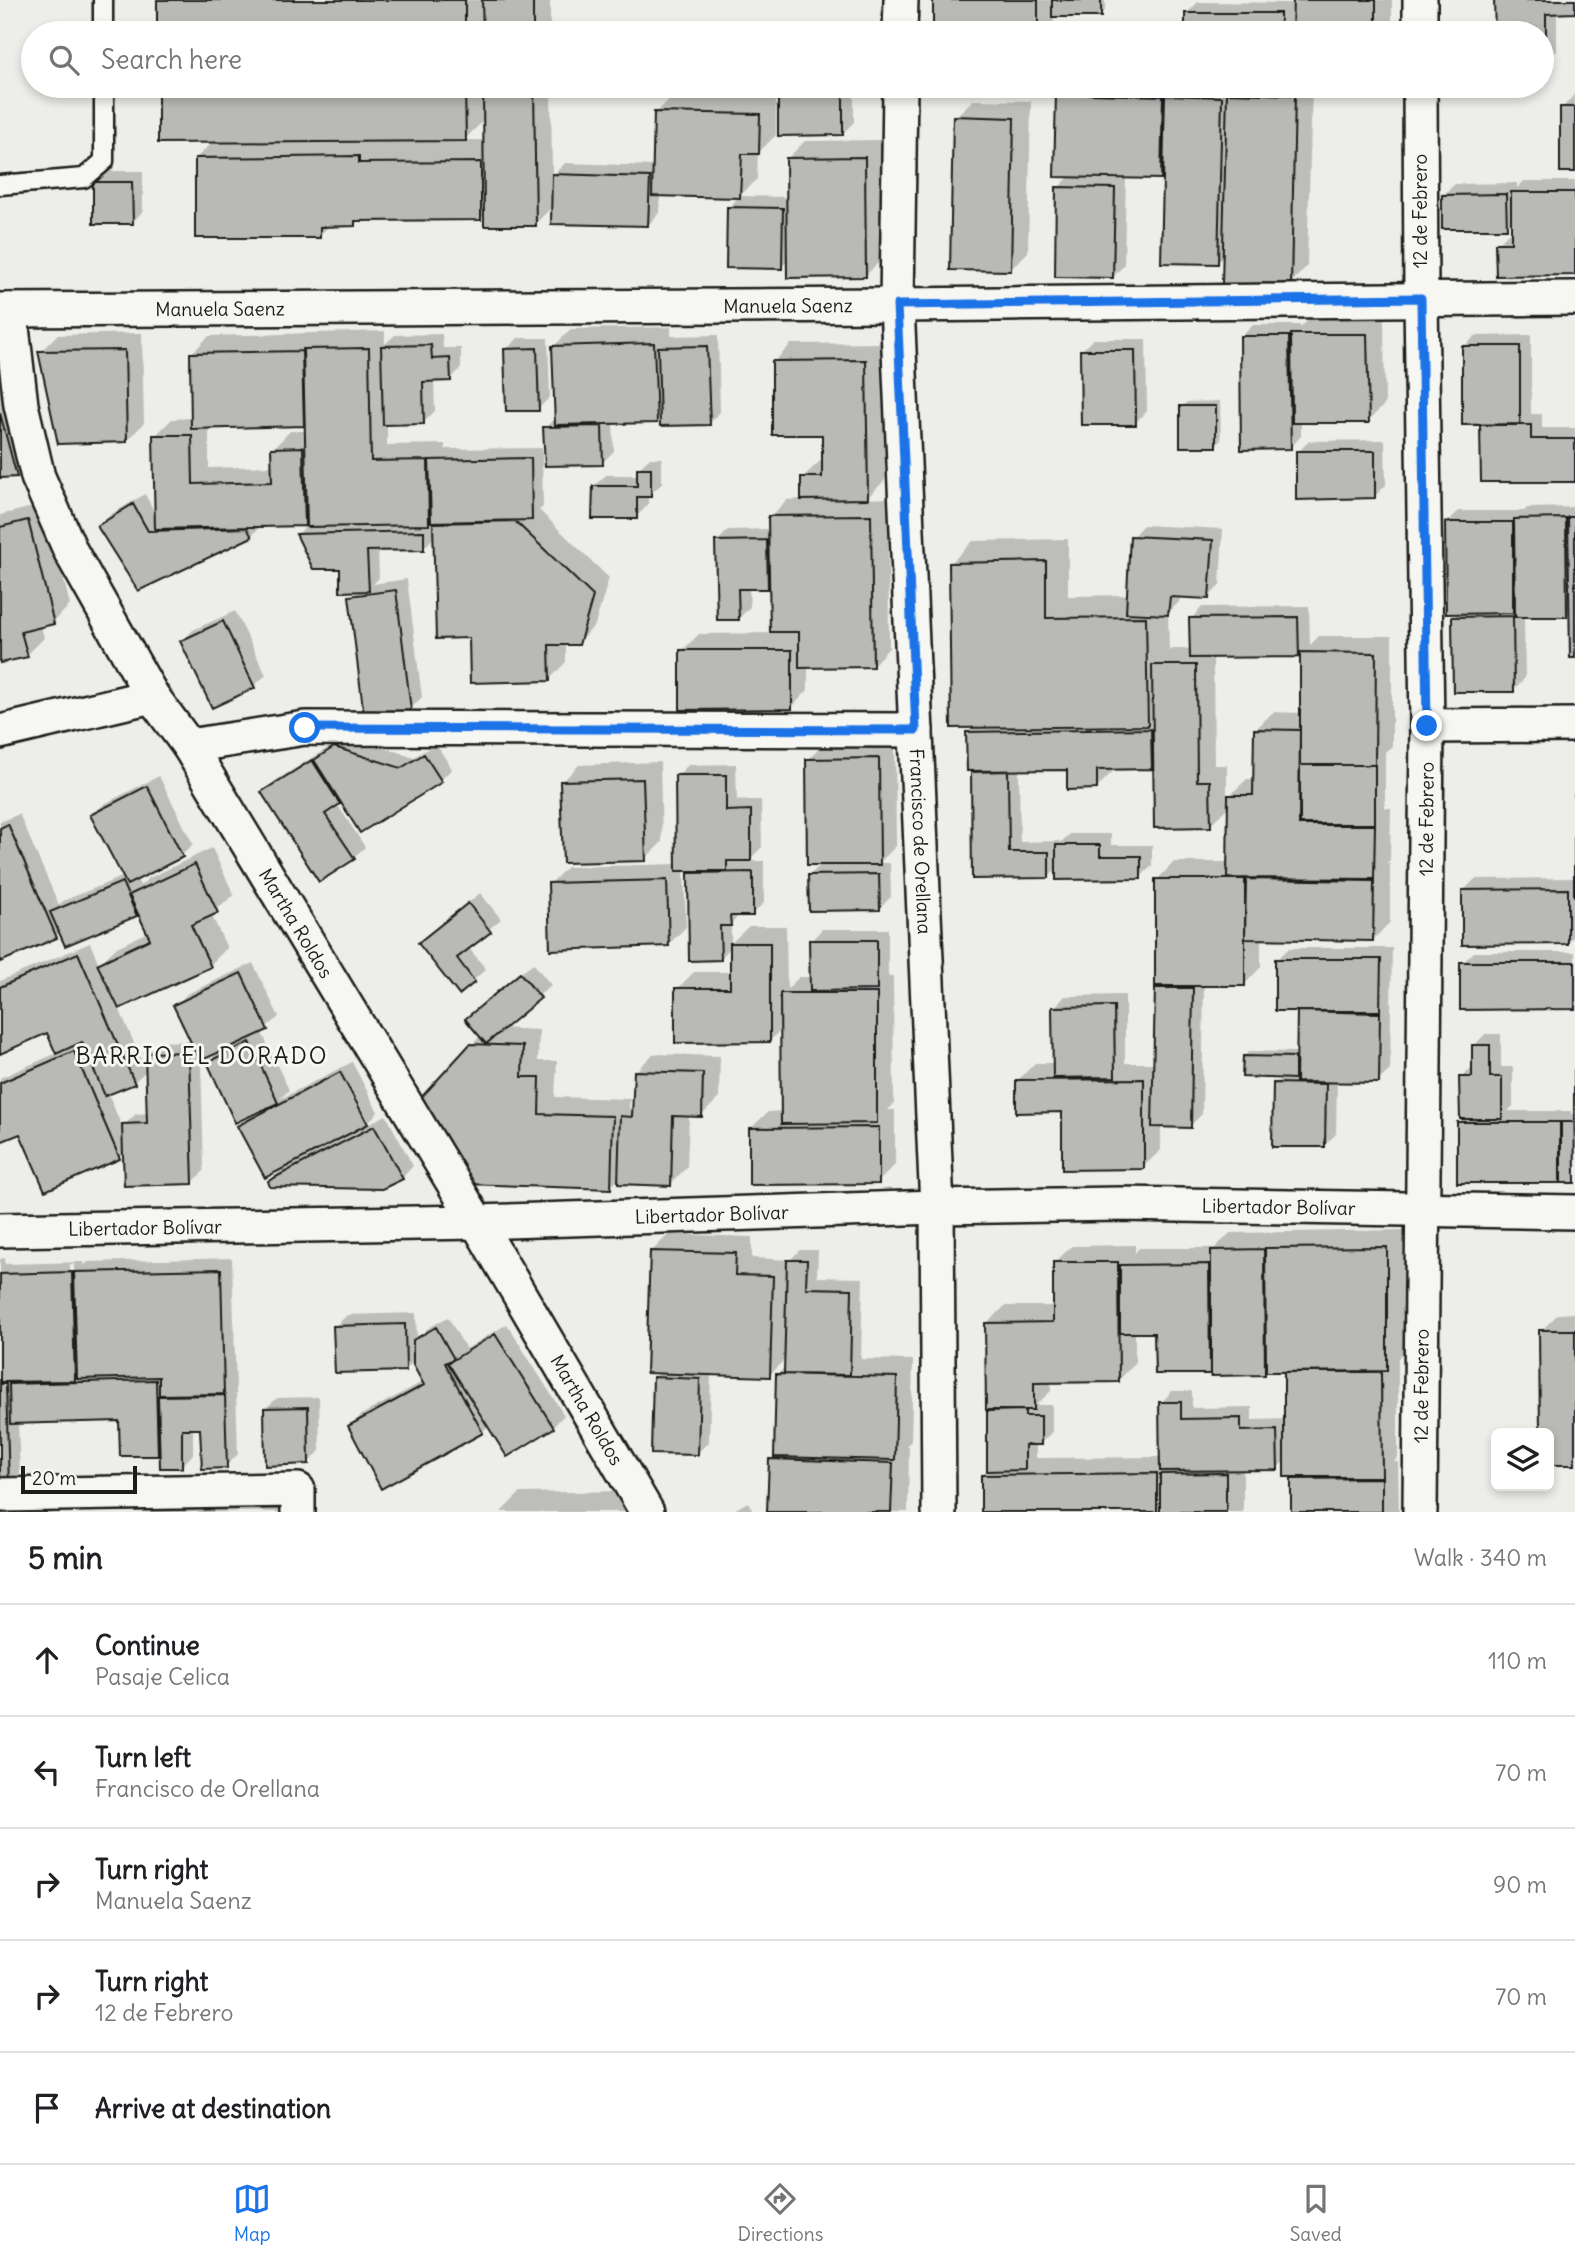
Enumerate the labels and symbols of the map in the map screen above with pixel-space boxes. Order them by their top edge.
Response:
street label: 12 de Febrero [1408,154,1432,268]
street label: Manuela Saenz [723,293,853,318]
street label: Manuela Saenz [155,296,285,321]
route end [1411,710,1442,741]
route start [289,712,320,743]
street label: Francisco de Orellana [905,748,937,935]
street label: 12 de Febrero [1414,762,1439,876]
street label: Martha Roldos [254,864,339,982]
district label: BARRIO EL DORADO [75,1041,329,1070]
street label: Libertador Bolívar [1201,1193,1356,1220]
street label: Libertador Bolívar [635,1200,789,1229]
street label: Libertador Bolívar [68,1214,222,1241]
street label: 12 de Febrero [1409,1329,1434,1443]
street label: Martha Roldos [545,1350,629,1469]
scale bar [21,1463,136,1495]

